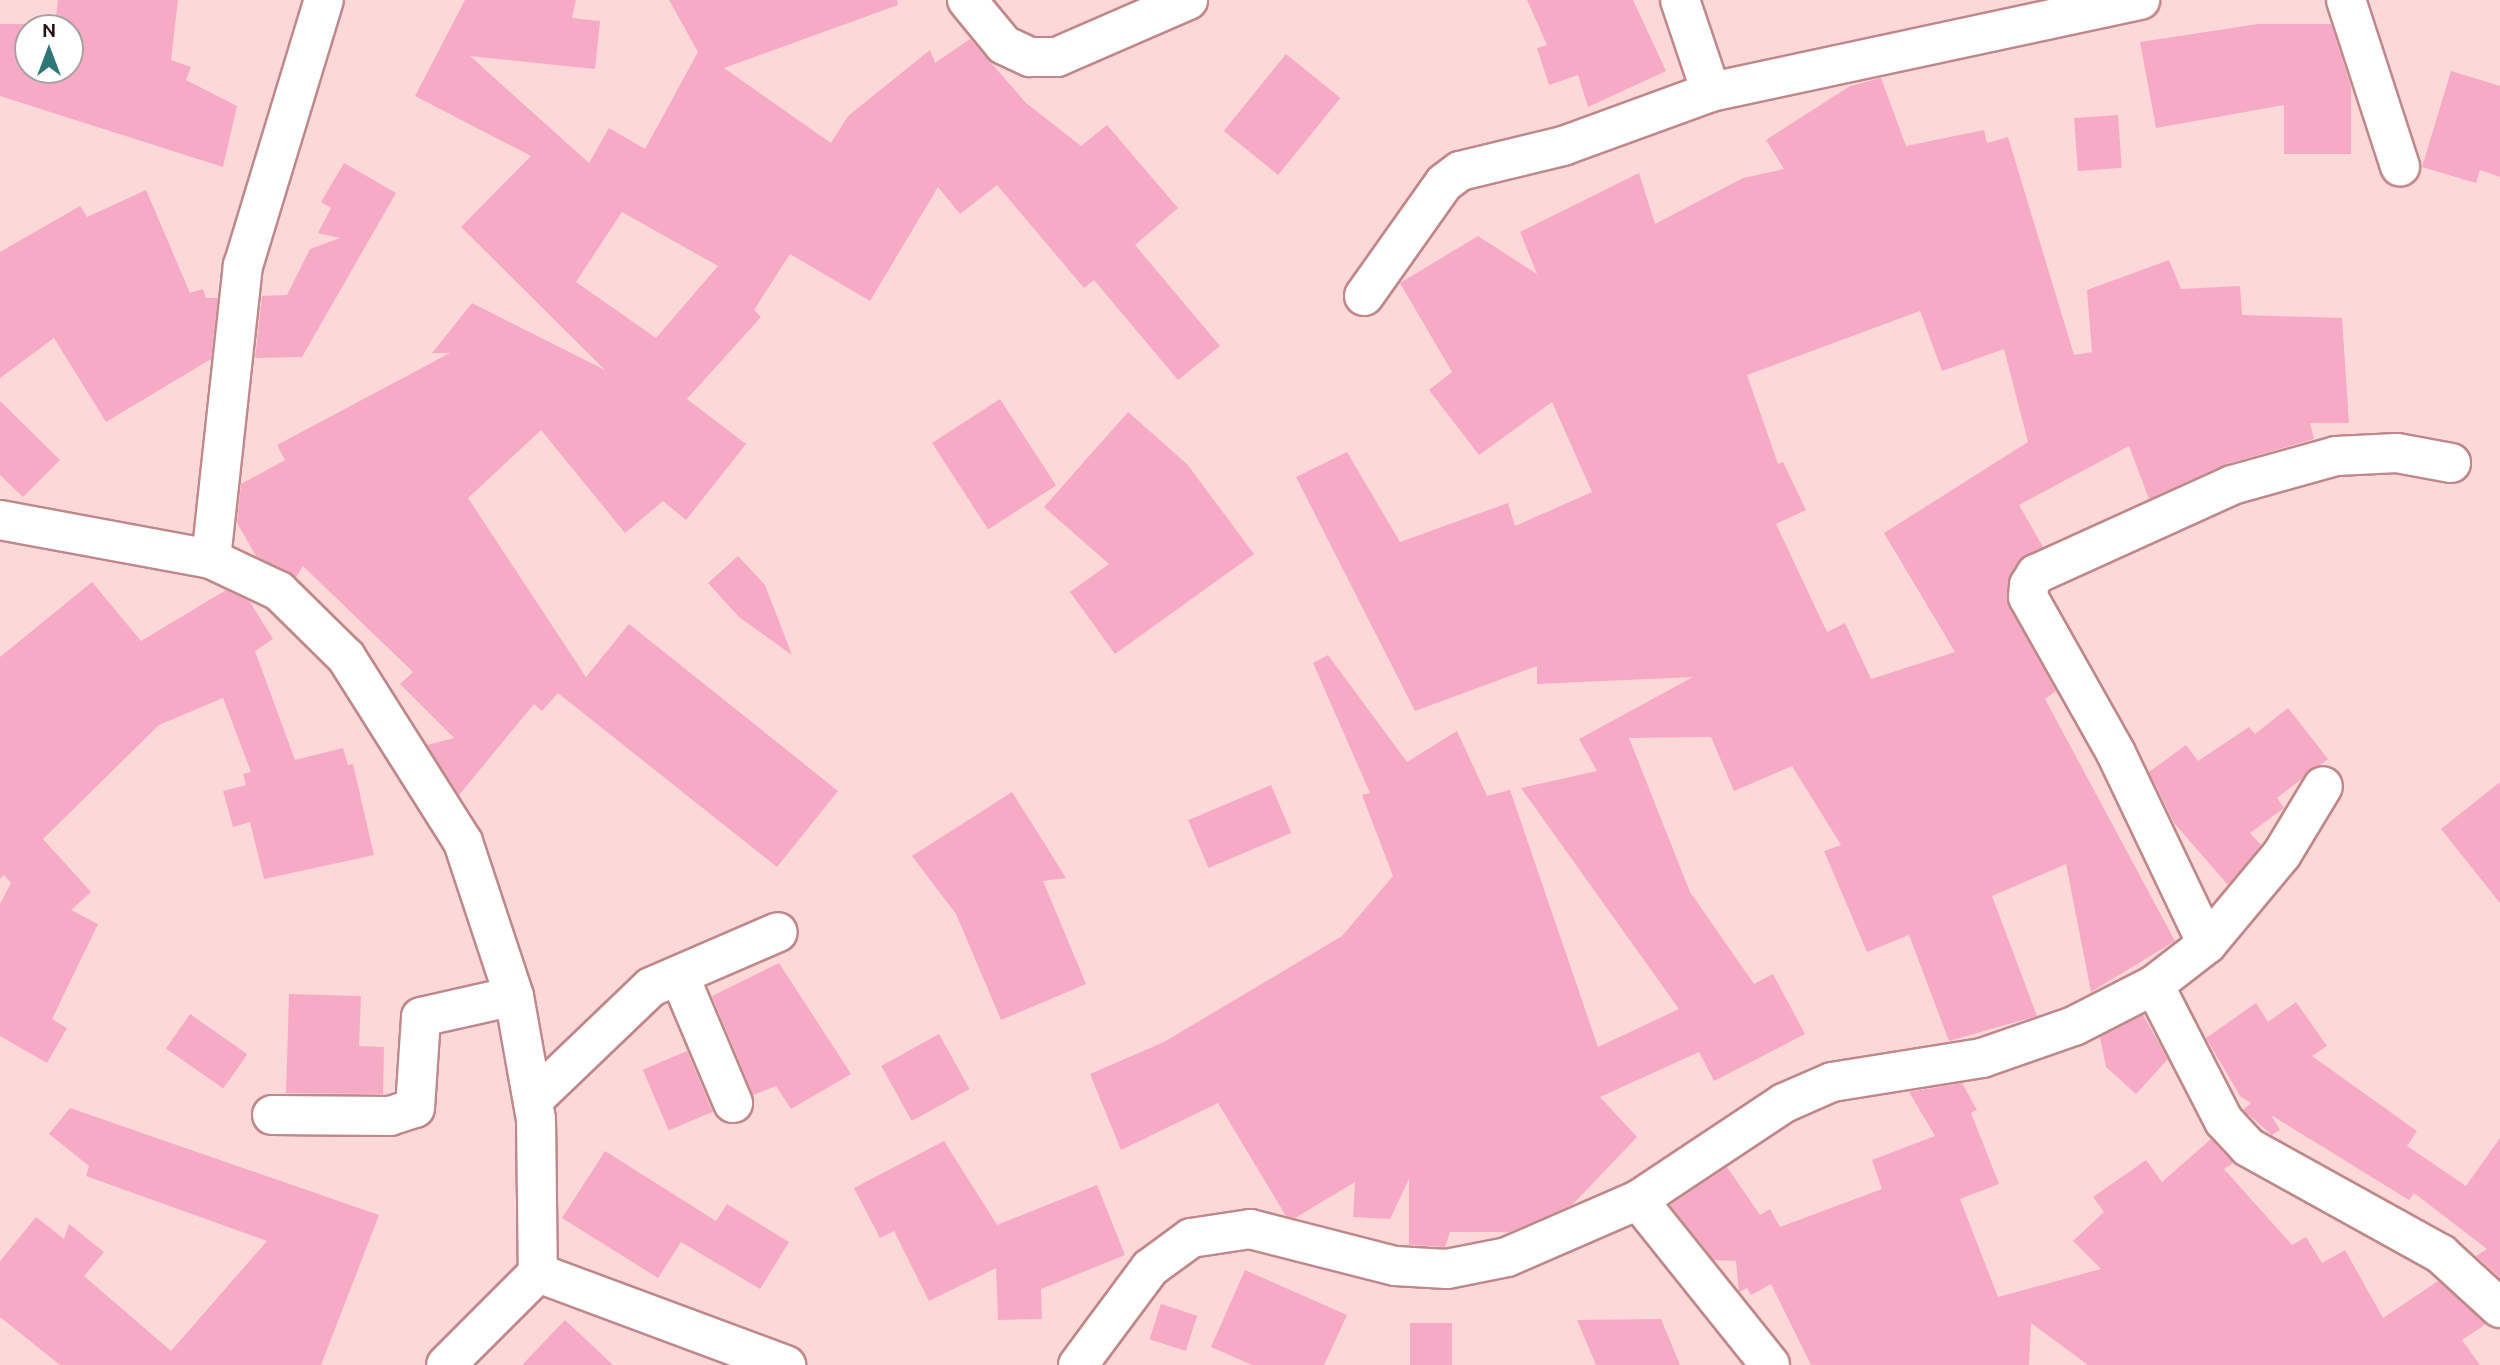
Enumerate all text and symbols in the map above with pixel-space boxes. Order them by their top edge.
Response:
north arrow [14,14,84,84]
text: N [42,19,56,41]

